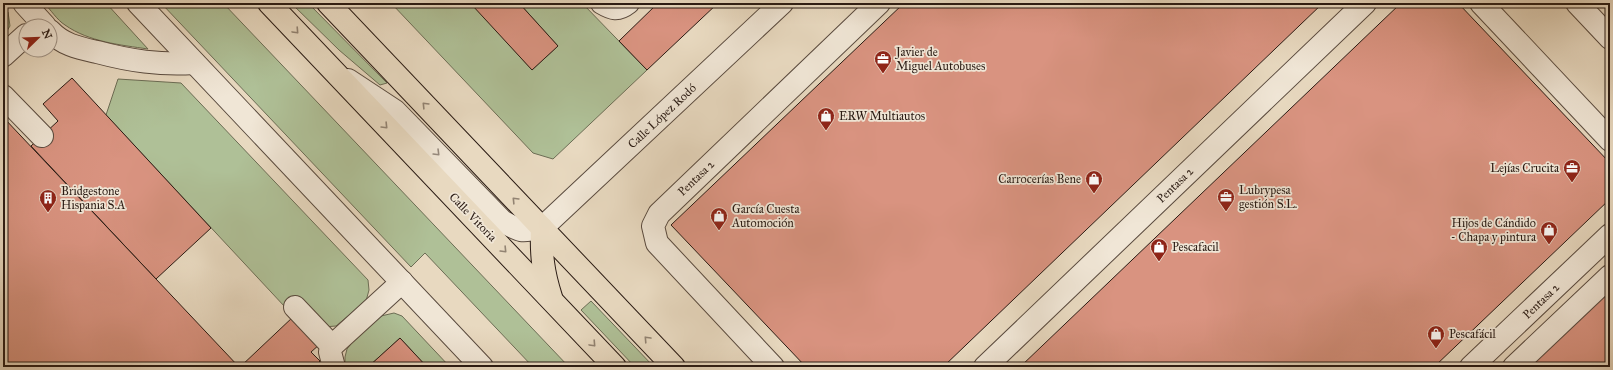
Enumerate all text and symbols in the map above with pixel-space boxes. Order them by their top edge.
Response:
north arrow [18,18,58,58]
one-way arrow [291,26,299,34]
text: N [39,27,55,42]
place label: Javier de Miguel Autobuses [894,45,985,74]
office icon: Javier de Miguel Autobuses [873,49,893,74]
street label: Calle López Rodó [625,81,699,151]
one-way arrow [422,102,430,110]
shop icon: ERW Multiautos [816,106,836,131]
place label: ERW Multiautos [839,109,925,123]
one-way arrow [381,121,388,128]
one-way arrow [432,148,440,156]
street label: Pentasa 2 [675,157,717,199]
office icon: Lejías Crucita [1562,158,1582,183]
place label: Lejías Crucita [1490,161,1560,175]
street label: Pentasa 2 [1154,164,1196,206]
shop icon: Carrocerías Bene [1084,169,1104,194]
place label: Carrocerías Bene [998,172,1081,186]
place label: Lubrypesa gestión S.L. [1239,183,1297,212]
place label: Bridgestone Hispania S.A [61,184,125,212]
office icon: Lubrypesa gestión S.L. [1216,187,1236,212]
building icon: Bridgestone Hispania S.A [38,188,58,213]
street label: Calle Vitoria [446,190,500,245]
one-way arrow [513,197,520,204]
place label: García Cuesta Automoción [731,202,800,230]
shop icon: García Cuesta Automoción [709,206,729,231]
place label: Hijos de Cándido - Chapa y pintura [1451,216,1537,244]
shop icon: Hijos de Cándido - Chapa y pintura [1539,220,1559,245]
shop icon: Pescafacil [1149,237,1169,262]
place label: Pescafacil [1172,240,1220,254]
one-way arrow [499,245,507,253]
street label: Pentasa 2 [1520,280,1562,322]
shop icon: Pescafácil [1426,324,1446,349]
place label: Pescafácil [1449,327,1497,341]
one-way arrow [644,336,652,344]
one-way arrow [589,340,596,347]

